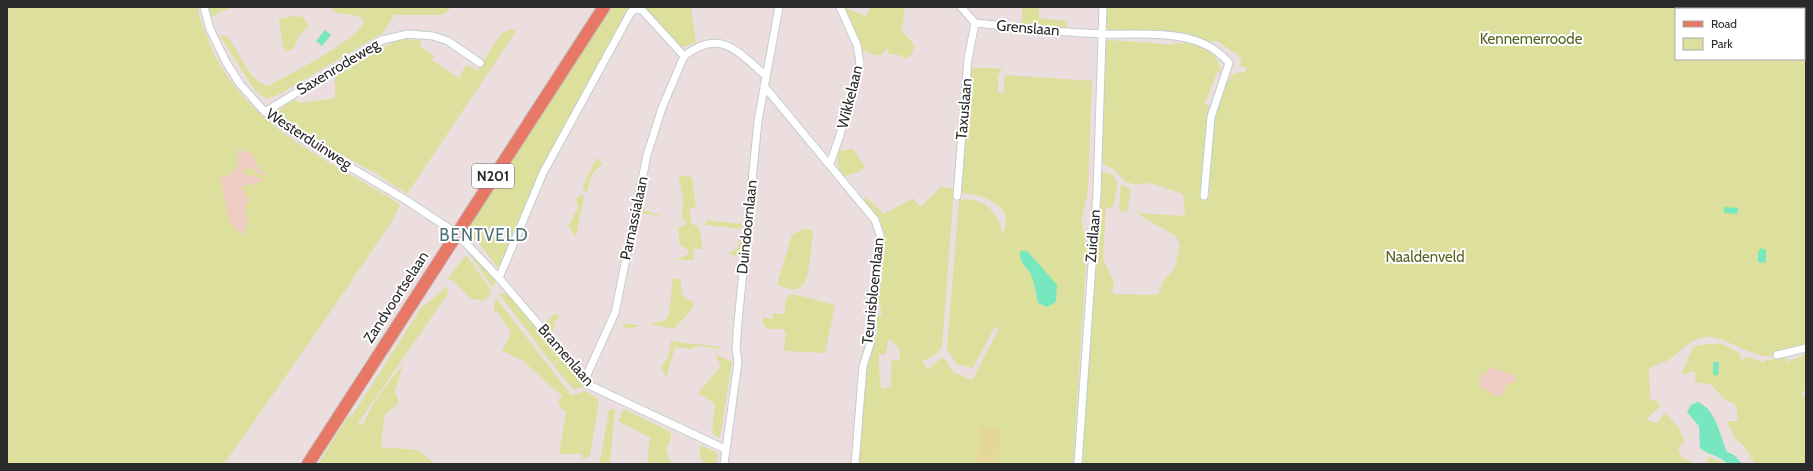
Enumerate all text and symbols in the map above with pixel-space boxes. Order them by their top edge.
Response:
legend [1675,8,1805,60]
street label: Grenslaan [996,16,1060,40]
text: Road [1711,16,1737,31]
park label: Kennemerroode [1480,30,1583,48]
street label: Saxenrodeweg [293,35,383,99]
text: Park [1711,36,1733,51]
street label: Wikkelaan [833,64,867,130]
street label: Taxuslaan [952,77,976,141]
street label: Westerduinweg [263,105,356,174]
road number: N201 [472,164,514,188]
street label: Parnassialaan [616,175,652,261]
street label: Duindoornlaan [733,179,761,275]
street label: Zuidlaan [1082,209,1104,263]
district label: BENTVELD [439,225,529,245]
street label: Teunisbloemlaan [858,237,888,345]
street label: Zandvoortselaan [360,248,432,346]
park label: Naaldenveld [1385,248,1465,266]
street label: Bramenlaan [534,320,598,390]

